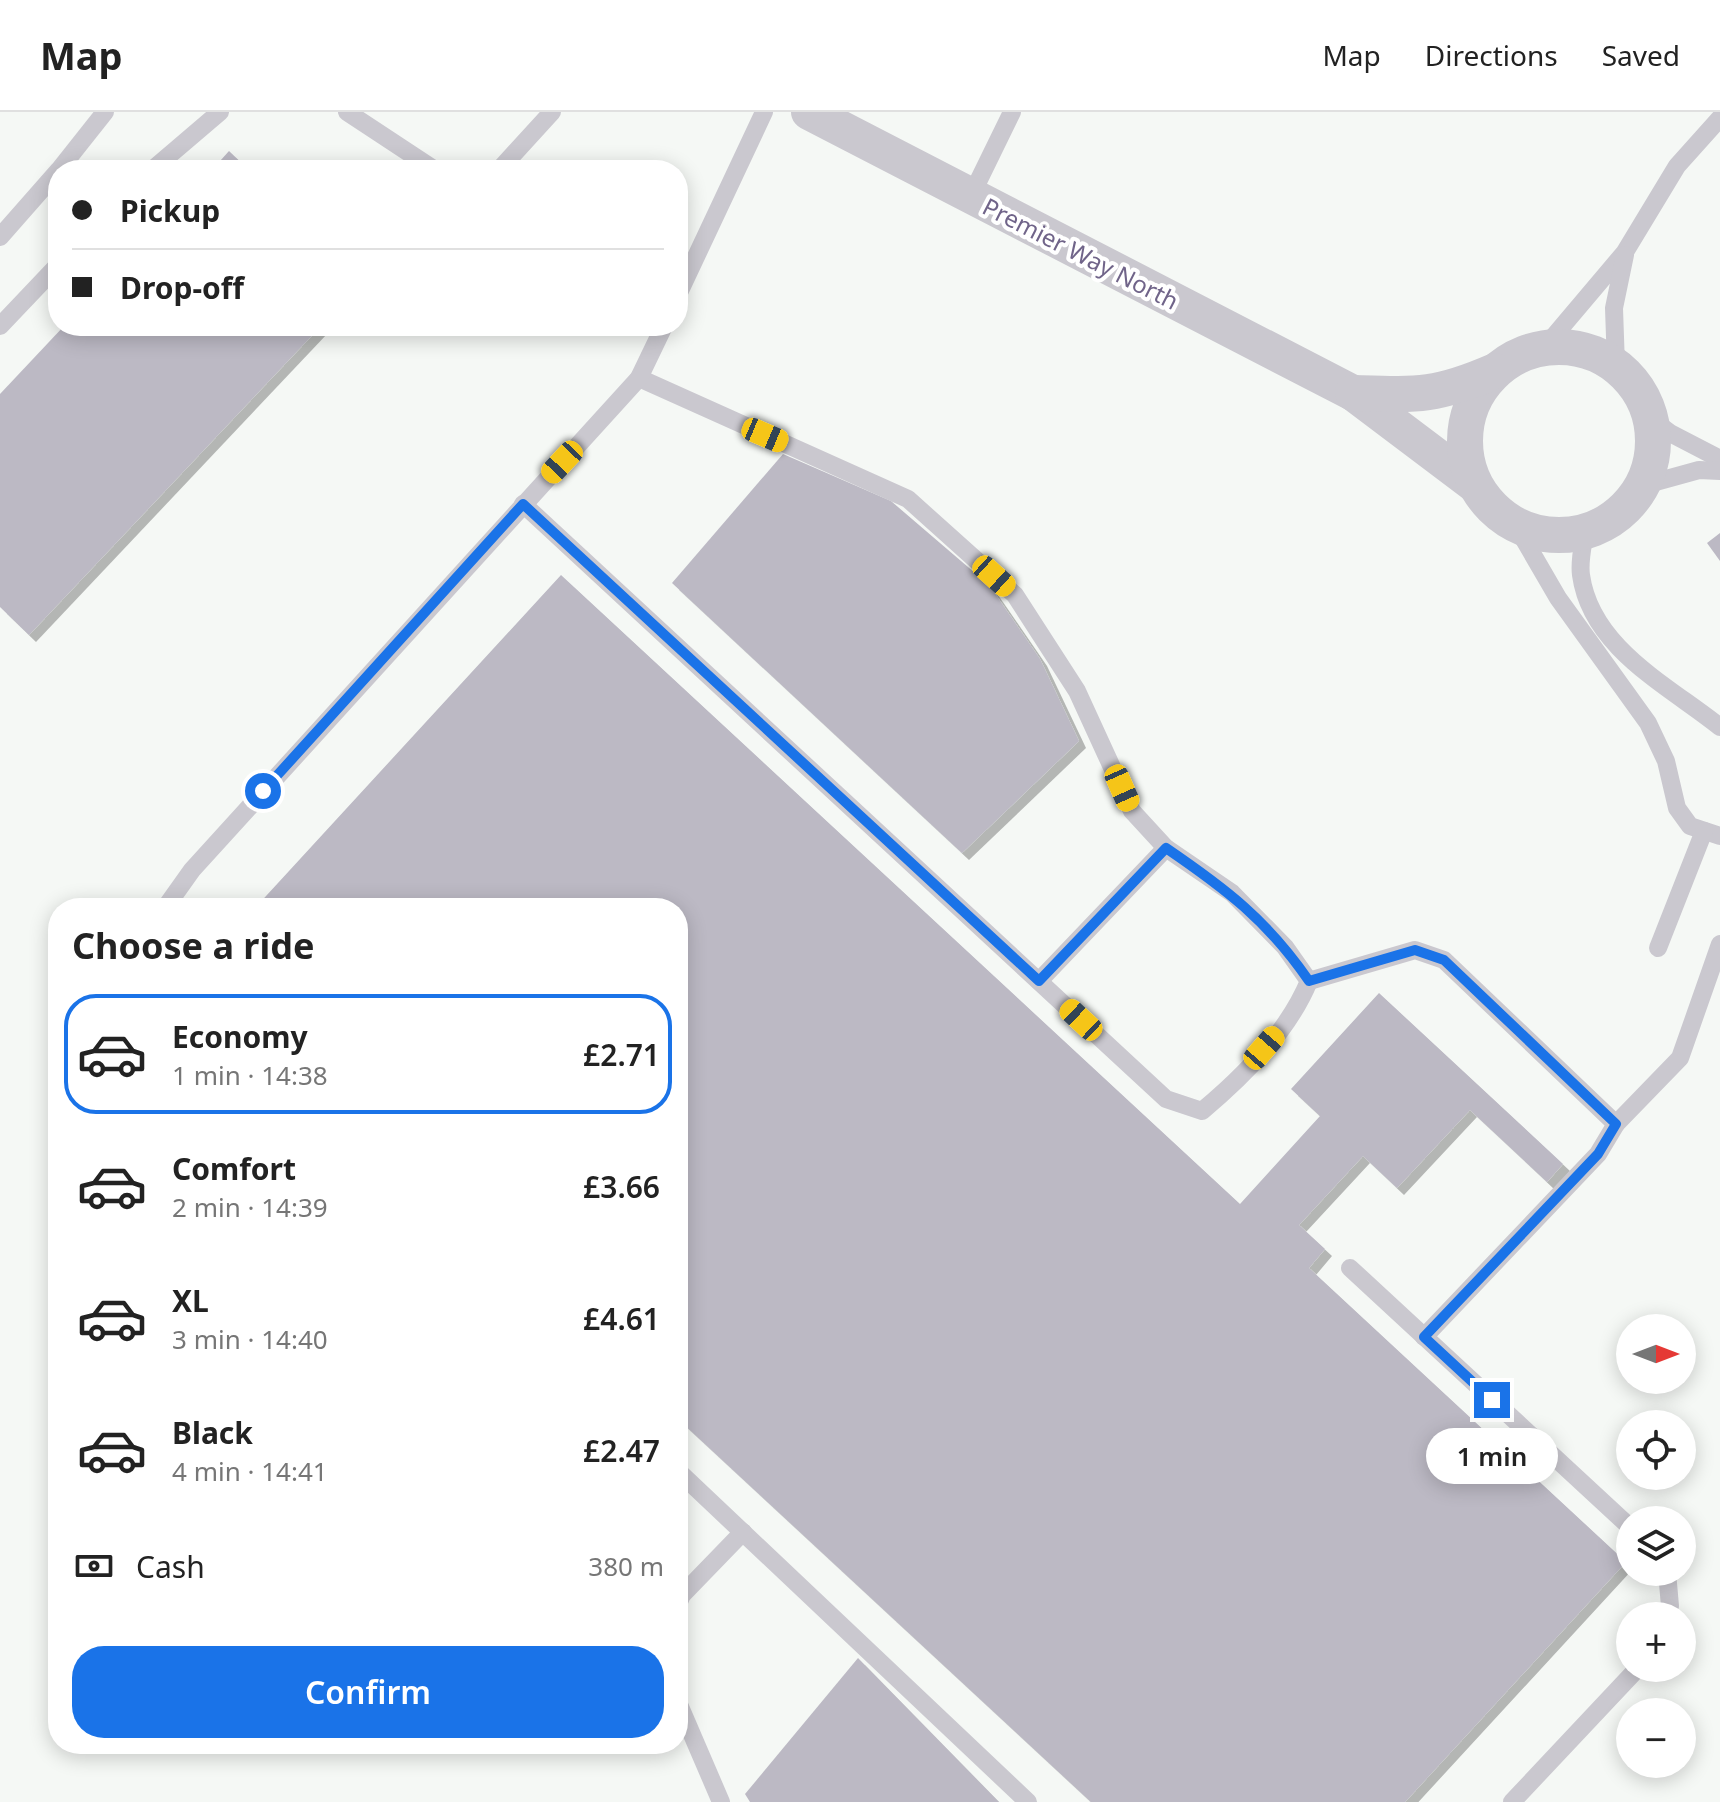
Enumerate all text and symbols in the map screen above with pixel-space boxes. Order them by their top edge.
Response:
text: Map [40,29,123,81]
text: Map [1322,36,1381,74]
text: Directions [1425,36,1558,74]
text: Saved [1602,36,1680,74]
street label: Premier Way North [977,189,1185,317]
text: Pickup [120,190,220,231]
text: Drop-off [120,267,244,308]
car [738,415,792,455]
car [537,436,587,488]
car [968,551,1020,601]
car [1101,761,1143,815]
route start [245,773,281,809]
text: Choose a ride [72,921,314,970]
car [1055,995,1107,1045]
text: Economy [172,1016,308,1057]
icon: car [76,1018,148,1090]
car [1239,1022,1289,1074]
text: £2.71 [583,1034,660,1075]
text: 1 min · 14:38 [172,1057,328,1093]
text: Comfort [172,1148,296,1189]
icon: car [76,1150,148,1222]
text: £3.66 [583,1166,660,1207]
text: 2 min · 14:39 [172,1189,328,1225]
text: XL [172,1280,209,1321]
icon: car [76,1282,148,1354]
text: £4.61 [583,1298,660,1339]
north arrow [1616,1314,1696,1394]
map controls [1616,1314,1696,1778]
text: 3 min · 14:40 [172,1321,328,1357]
route end [1474,1382,1510,1418]
button: locate [1616,1410,1696,1490]
text: Black [172,1412,253,1453]
icon: car [76,1414,148,1486]
callout: 1 min [1426,1428,1558,1484]
text: £2.47 [583,1430,660,1471]
text: 1 min [1457,1438,1527,1474]
text: 4 min · 14:41 [172,1453,328,1489]
button: layers [1616,1506,1696,1586]
icon: cash [72,1544,116,1588]
text: Cash [136,1546,205,1587]
text: 380 m [588,1548,664,1584]
button: + [1616,1602,1696,1682]
button: Confirm [72,1646,664,1738]
button: − [1616,1698,1696,1778]

